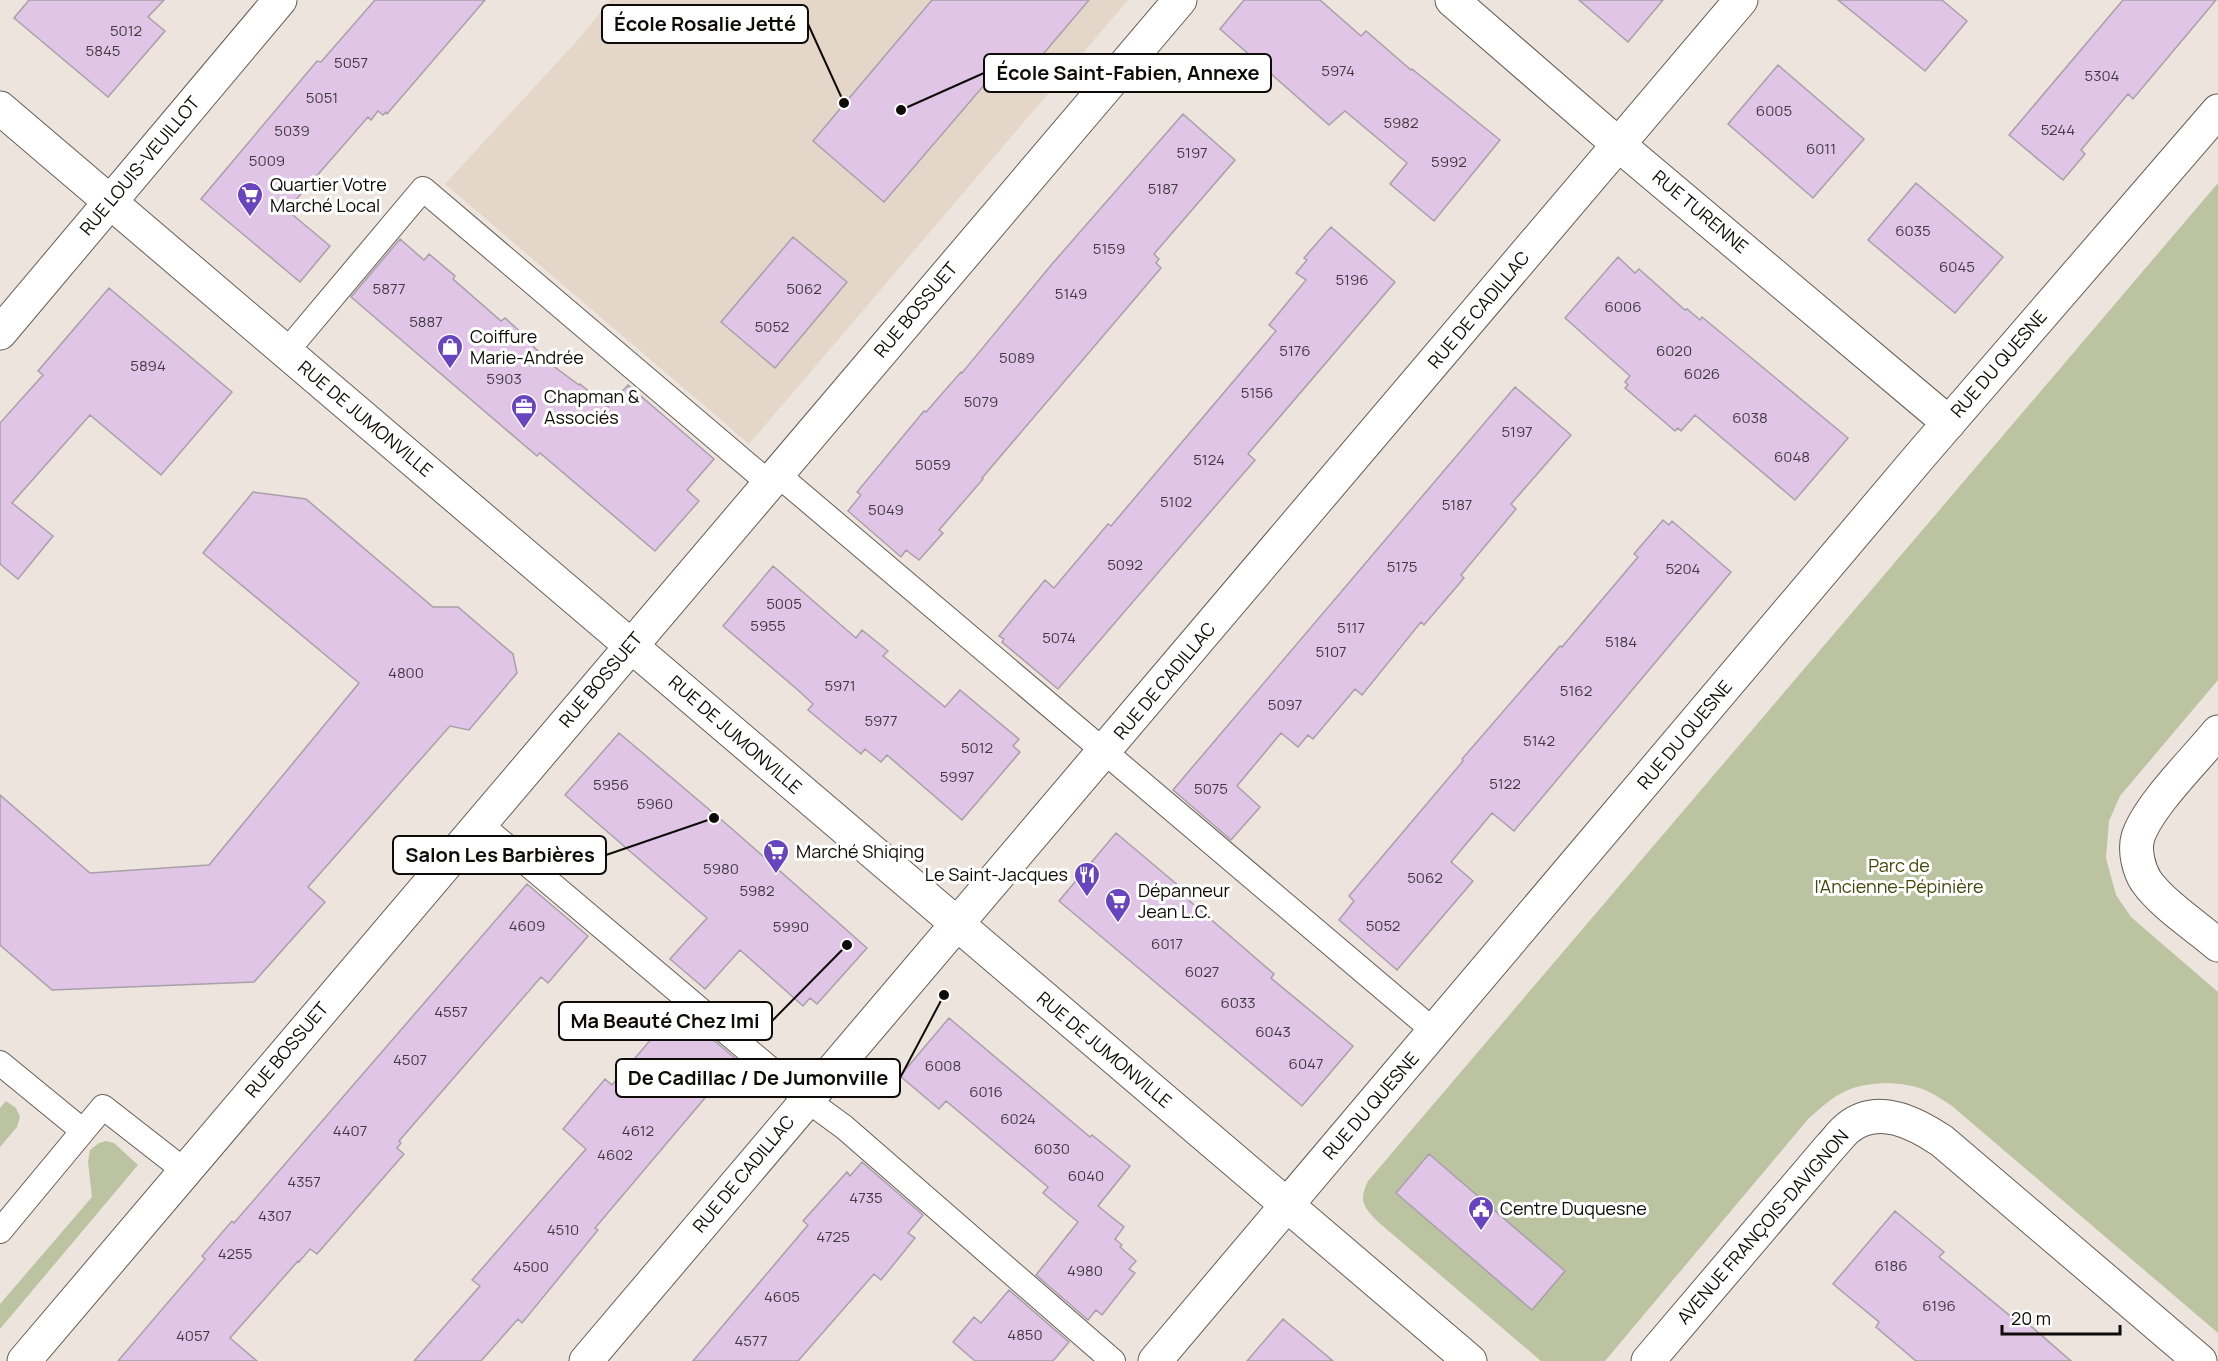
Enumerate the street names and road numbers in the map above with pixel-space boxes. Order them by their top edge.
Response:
street label: RUE LOUIS-VEUILLOT [74,91,205,240]
street label: RUE TURENNE [1648,164,1753,258]
street label: RUE DE CADILLAC [1422,246,1535,373]
street label: RUE BOSSUET [868,256,963,362]
street label: RUE DU QUESNE [1945,304,2052,422]
street label: RUE DE JUMONVILLE [293,355,438,482]
street label: RUE DE CADILLAC [1108,617,1221,744]
street label: RUE BOSSUET [553,626,648,732]
street label: RUE DE JUMONVILLE [664,670,807,799]
street label: RUE DU QUESNE [1632,675,1737,794]
street label: RUE DE JUMONVILLE [1032,986,1177,1113]
street label: RUE BOSSUET [239,996,334,1102]
street label: RUE DU QUESNE [1317,1046,1424,1164]
street label: RUE DE CADILLAC [687,1110,800,1237]
street label: AVENUE FRANÇOIS-DAVIGNON [1671,1124,1853,1329]

